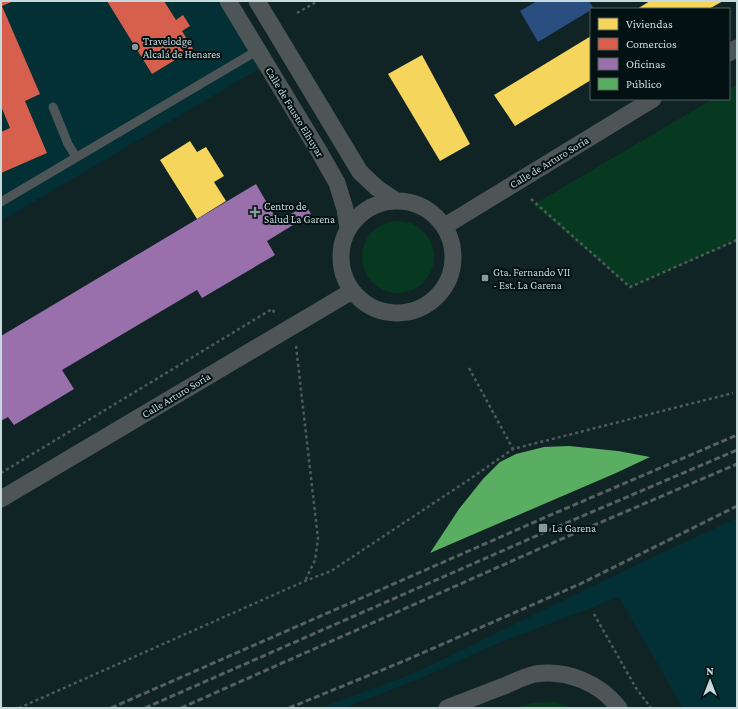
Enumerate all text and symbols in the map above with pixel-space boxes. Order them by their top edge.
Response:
legend [590,8,730,100]
text: Viviendas [626,17,673,31]
place label: Travelodge Alcalá de Henares [143,35,220,60]
text: Comercios [626,37,677,51]
marker: Travelodge Alcalá de Henares [130,42,140,52]
text: Oficinas [626,57,666,71]
street label: Calle de Fausto Elhuyar [262,65,327,160]
text: Público [626,77,662,91]
street label: Calle de Arturo Soria [507,134,591,190]
place label: Centro de Salud La Garena [264,200,335,225]
marker: Centro de Salud La Garena [249,206,261,218]
place label: Gta. Fernando VII - Est. La Garena [493,266,570,291]
marker: Gta. Fernando VII - Est. La Garena [480,273,490,283]
street label: Calle Arturo Soria [140,370,212,420]
marker: La Garena [537,522,549,534]
place label: La Garena [552,522,596,534]
north arrow [690,661,730,701]
text: N [706,665,714,677]

